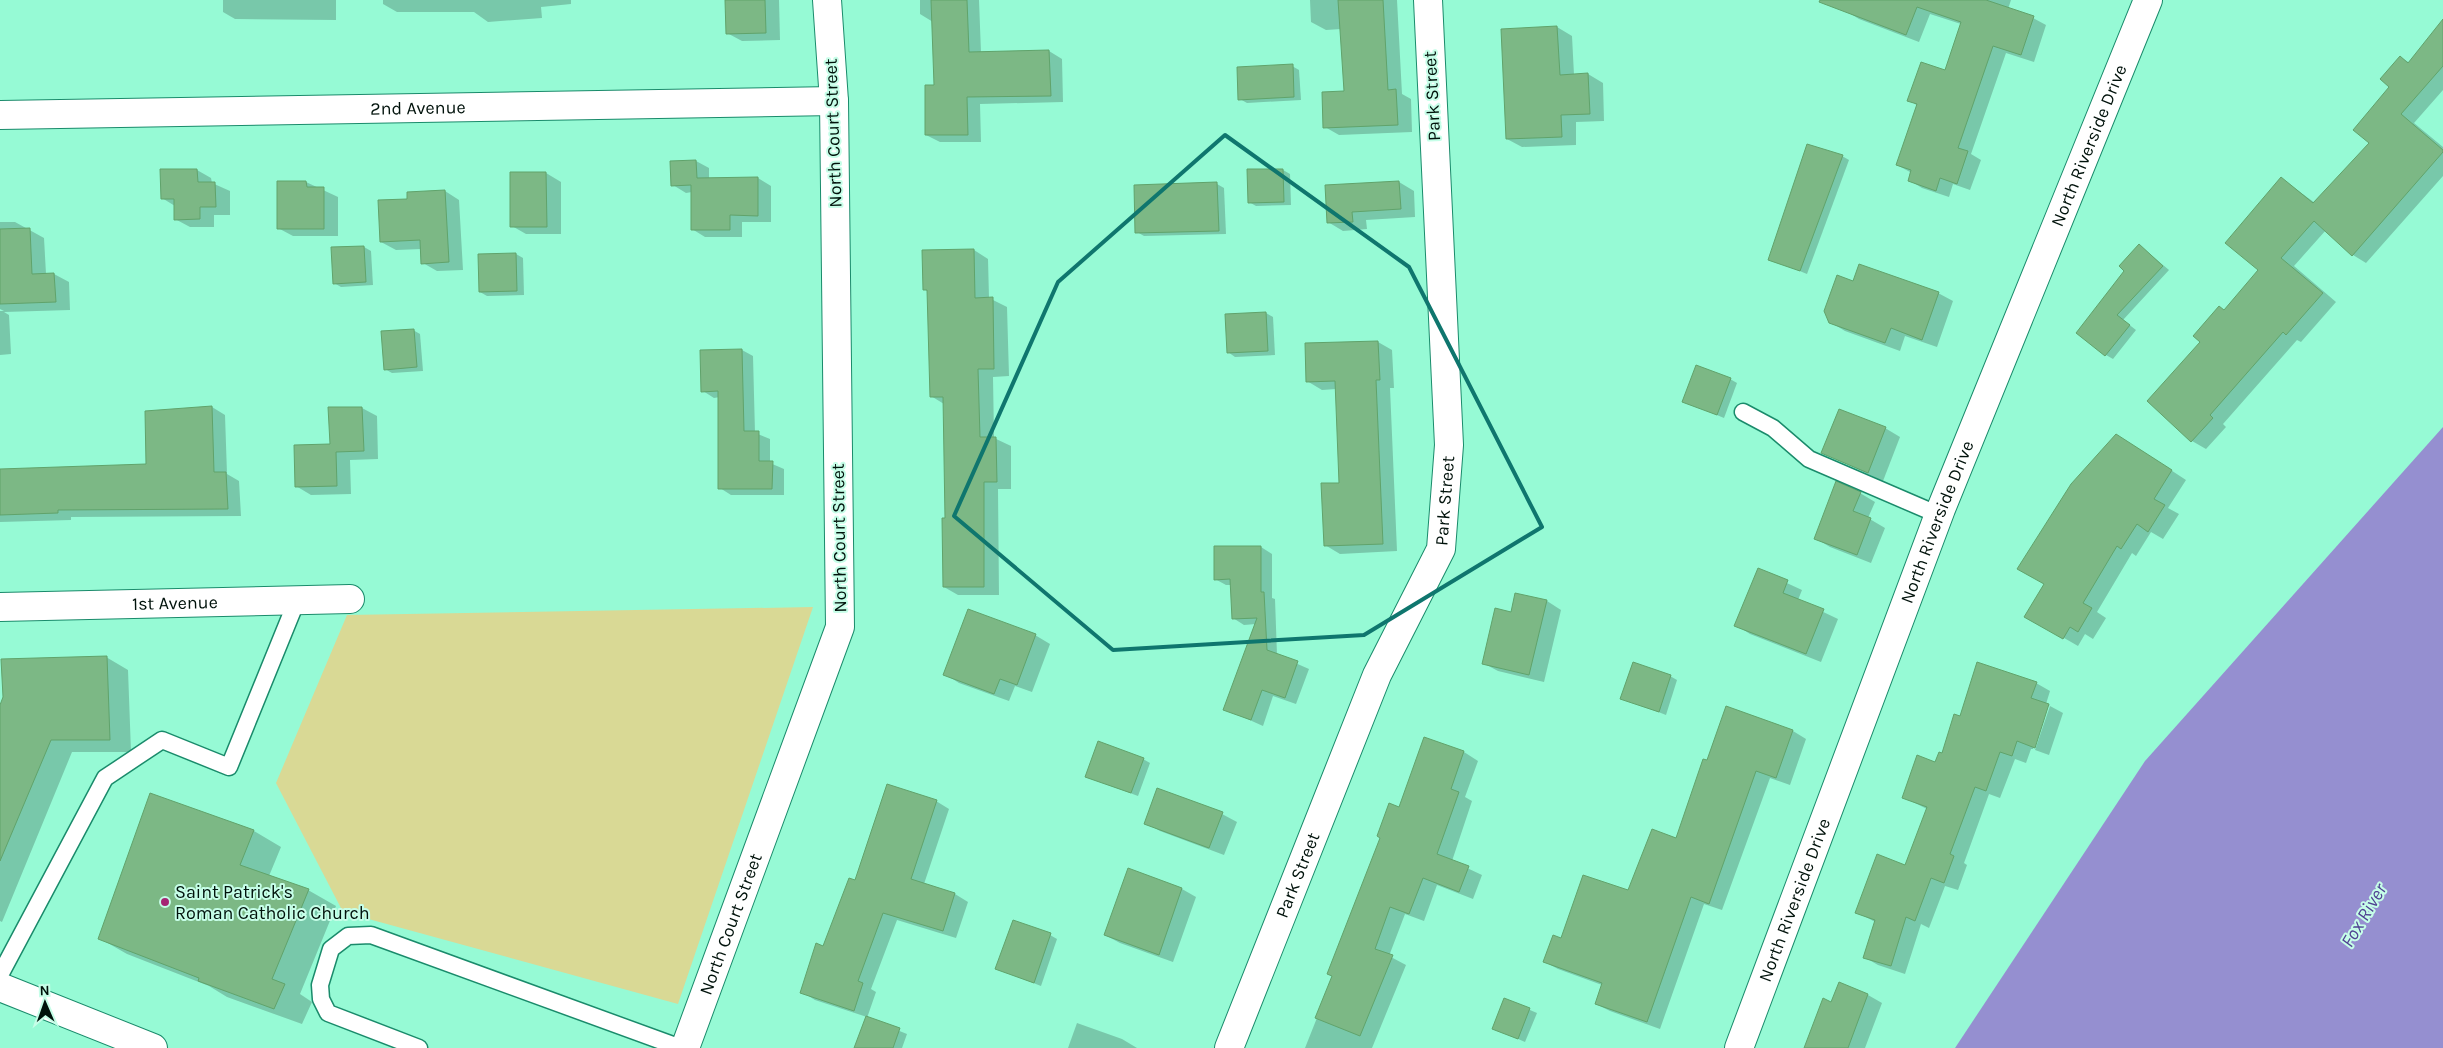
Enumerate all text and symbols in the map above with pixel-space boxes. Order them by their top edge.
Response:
street label: Park Street [1419,50,1445,142]
street label: North Court Street [819,58,847,208]
street label: North Riverside Drive [2046,61,2132,230]
street label: 2nd Avenue [370,96,466,120]
street label: North Riverside Drive [1896,437,1979,607]
street label: Park Street [1430,455,1459,547]
street label: North Court Street [827,463,851,613]
street label: 1st Avenue [132,591,218,615]
street label: North Riverside Drive [1754,815,1835,985]
street label: Park Street [1271,829,1325,921]
street label: North Court Street [694,850,767,998]
water label: Fox River [2336,879,2392,951]
place label: Saint Patrick's Roman Catholic Church [175,881,370,924]
marker: Saint Patrick's Roman Catholic Church [159,896,171,908]
north arrow [20,978,70,1028]
text: N [39,982,50,999]

